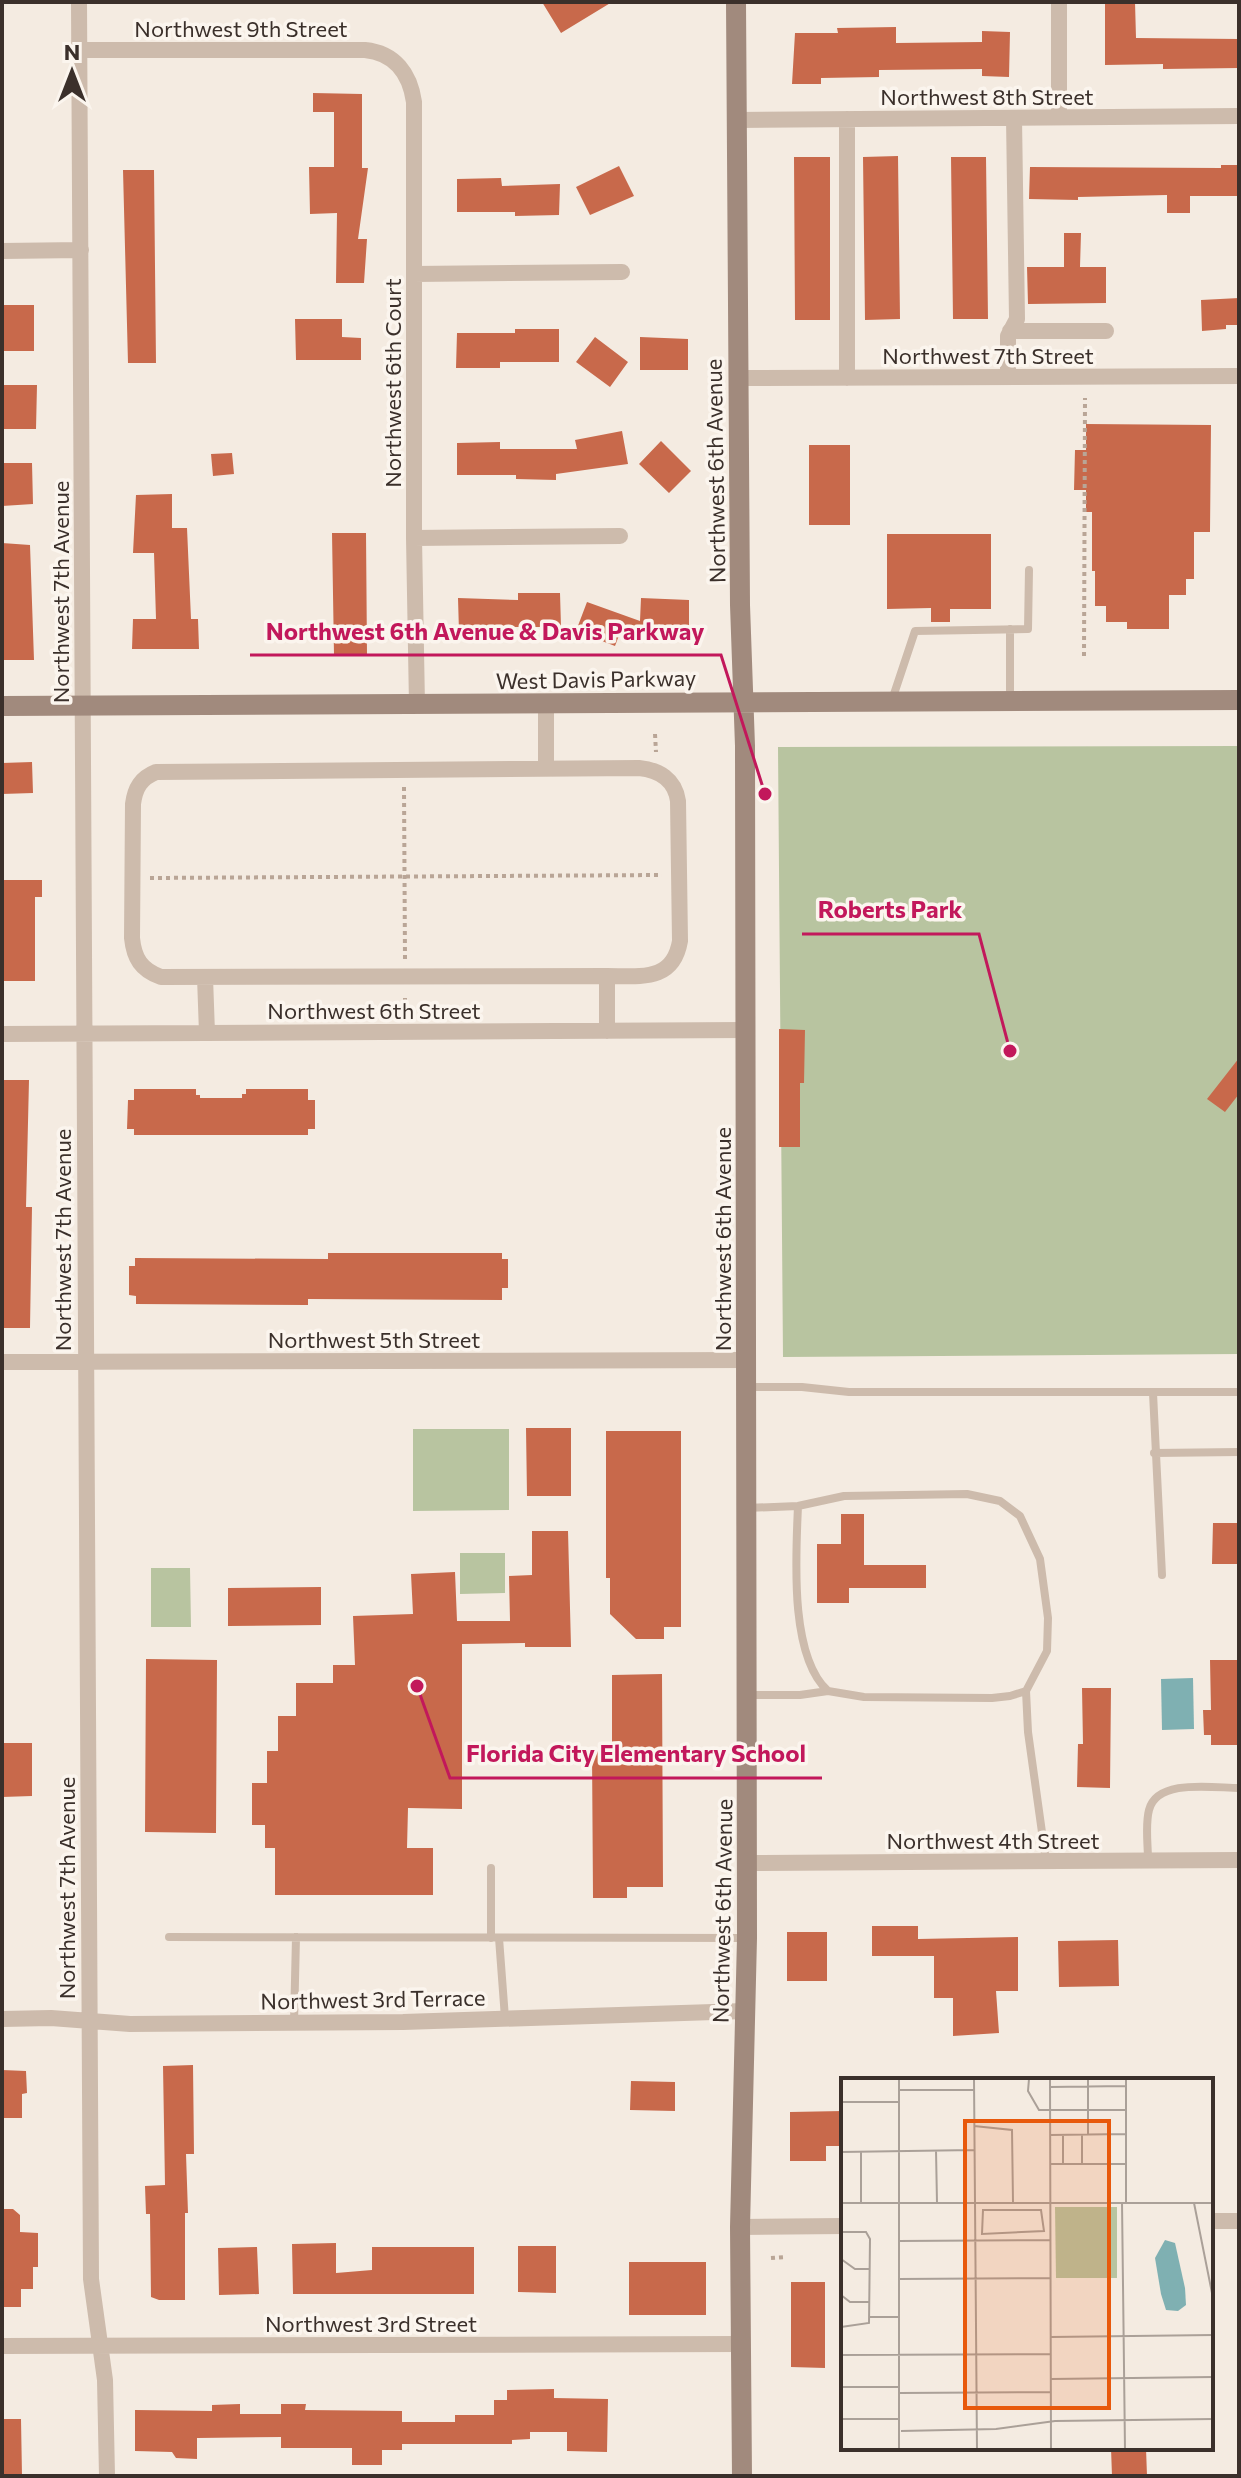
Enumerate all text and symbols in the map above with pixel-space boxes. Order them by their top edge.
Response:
street label: Northwest 9th Street [134,15,348,42]
north arrow [32,32,112,112]
text: N [64,38,80,65]
street label: Northwest 8th Street [880,83,1094,110]
street label: Northwest 6th Court [379,278,406,488]
street label: Northwest 7th Street [882,342,1094,369]
street label: Northwest 6th Avenue [700,359,730,583]
street label: Northwest 7th Avenue [47,481,74,703]
callout: Northwest 6th Avenue & Davis Parkway [250,607,721,655]
text: Northwest 6th Avenue & Davis Parkway [266,616,704,645]
street label: West Davis Parkway [496,664,696,694]
callout: Roberts Park [802,886,979,934]
text: Roberts Park [818,894,963,923]
street label: Northwest 6th Street [267,997,481,1024]
street label: Northwest 6th Avenue [709,1127,736,1351]
street label: Northwest 7th Avenue [49,1129,76,1351]
street label: Northwest 5th Street [268,1326,480,1353]
callout: Florida City Elementary School [450,1730,822,1778]
text: Florida City Elementary School [466,1738,806,1767]
street label: Northwest 7th Avenue [53,1777,80,1999]
street label: Northwest 6th Avenue [707,1799,737,2023]
street label: Northwest 4th Street [886,1827,1100,1854]
street label: Northwest 3rd Terrace [260,1984,486,2014]
inset map [841,2078,1213,2450]
street label: Northwest 3rd Street [265,2310,477,2337]

